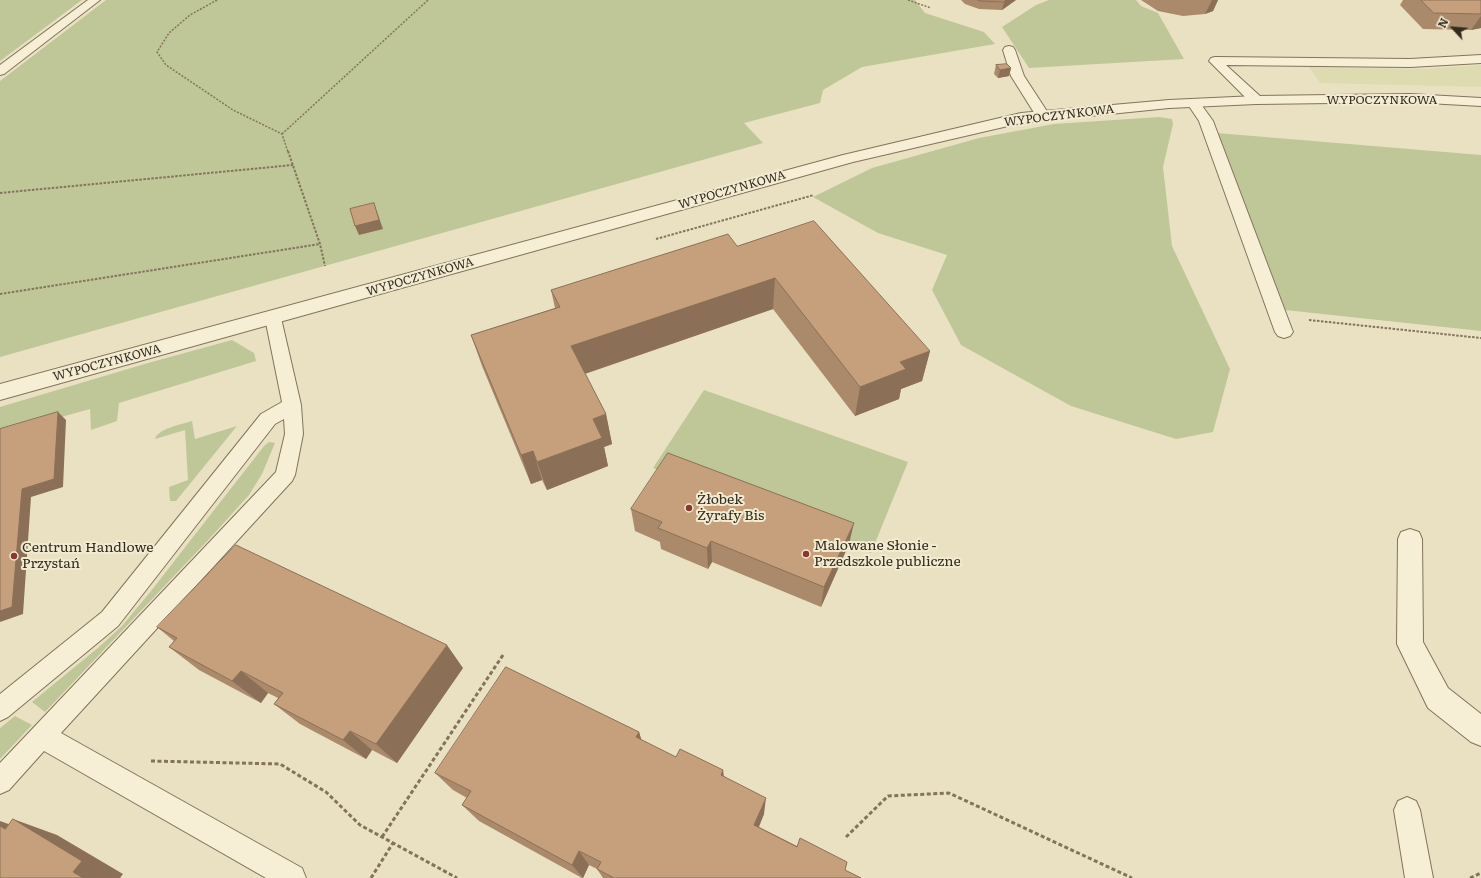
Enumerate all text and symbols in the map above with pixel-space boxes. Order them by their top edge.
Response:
north arrow [1433,8,1473,48]
text: N [1433,15,1451,30]
street label: WYPOCZYNKOWA [1327,93,1437,107]
street label: WYPOCZYNKOWA [1003,102,1115,130]
street label: WYPOCZYNKOWA [677,168,787,212]
street label: WYPOCZYNKOWA [365,255,475,299]
street label: WYPOCZYNKOWA [52,342,162,384]
place label: Żłobek Żyrafy Bis [697,492,764,524]
marker: Żłobek Żyrafy Bis [684,503,694,513]
place label: Malowane Słonie - Przedszkole publiczne [814,538,961,570]
place label: Centrum Handlowe Przystań [22,540,154,572]
marker: Malowane Słonie - Przedszkole publiczne [801,549,811,559]
marker: Centrum Handlowe Przystań [9,551,19,561]

